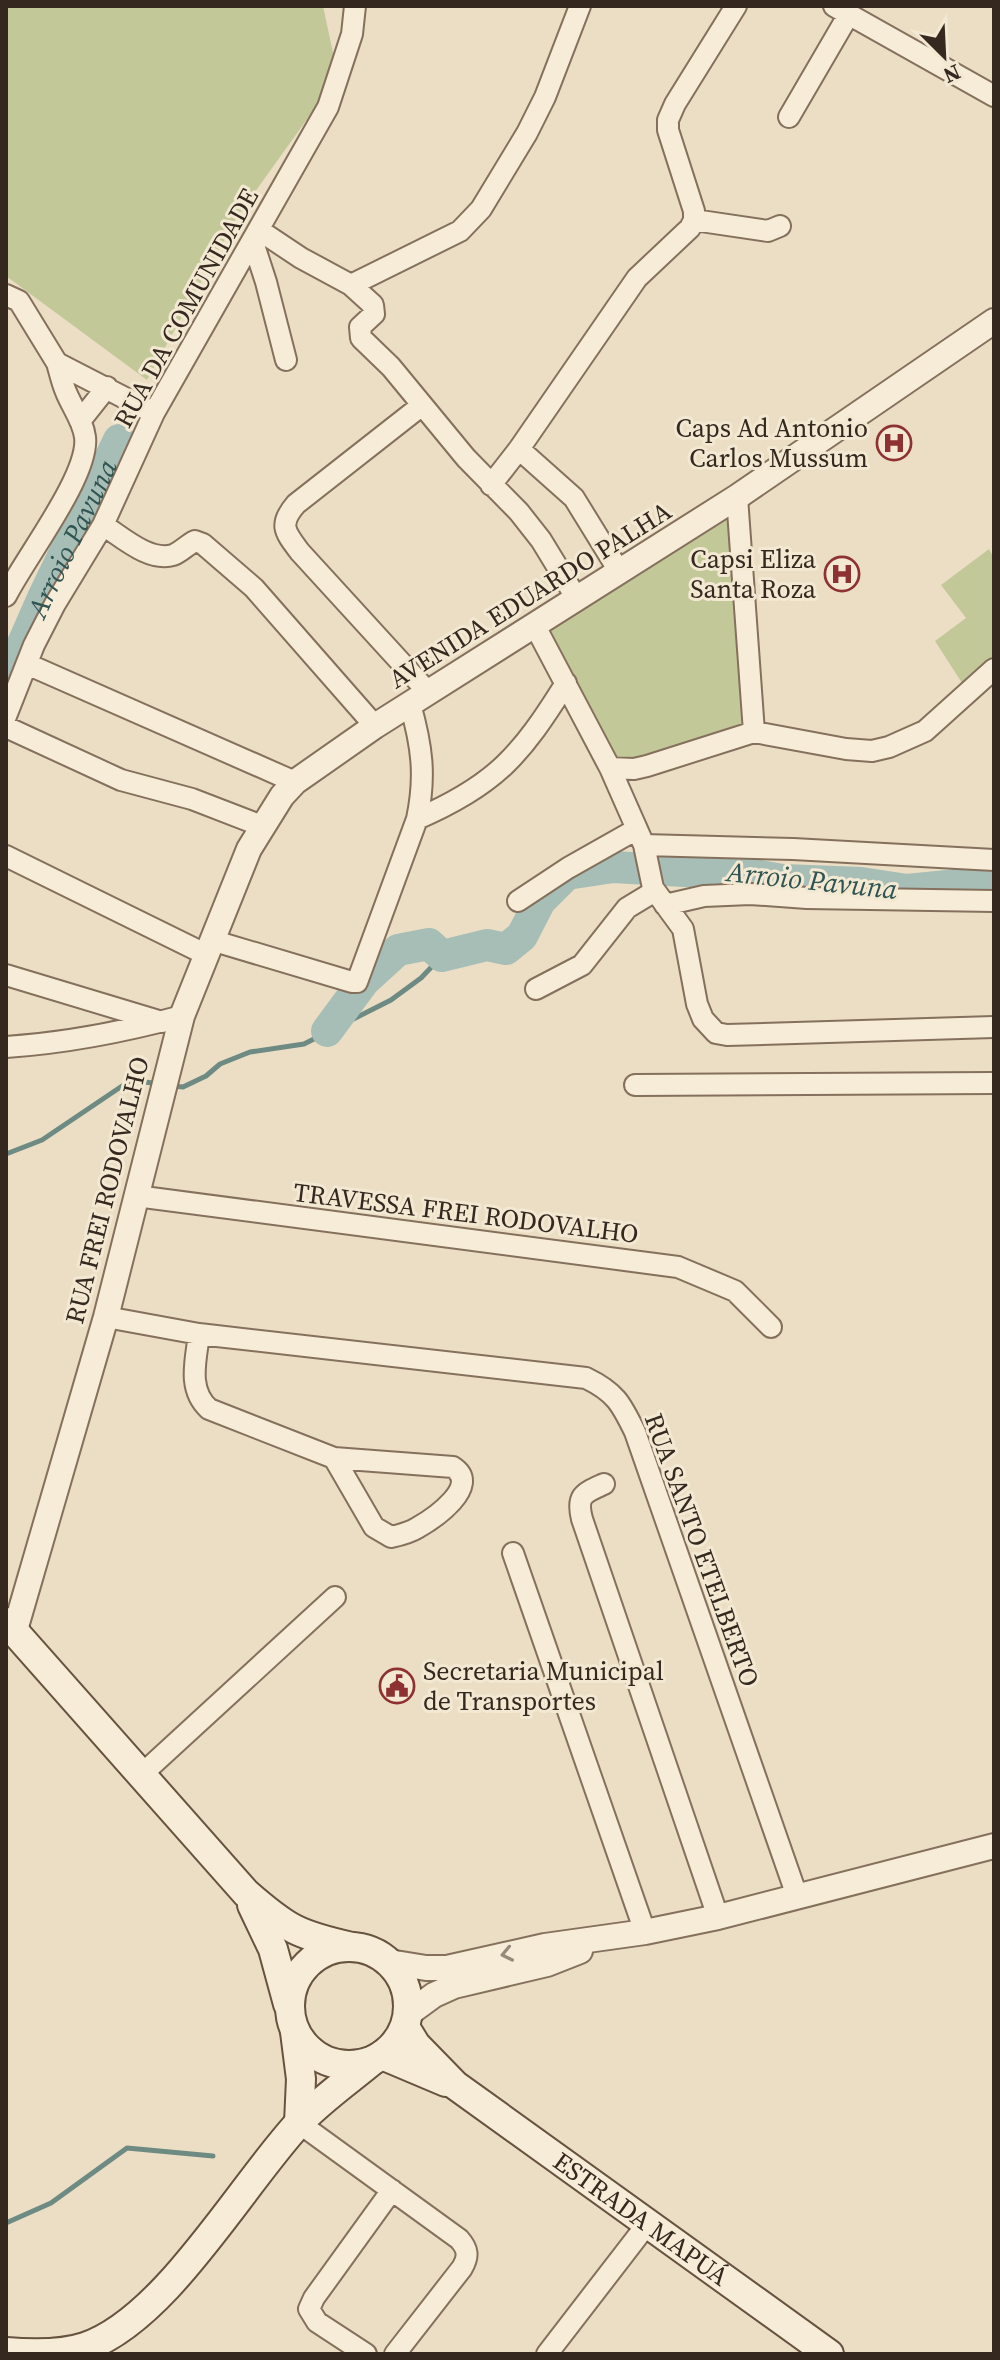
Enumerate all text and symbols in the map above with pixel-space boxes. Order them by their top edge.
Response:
north arrow [904,16,984,96]
text: N [939,57,966,91]
street label: RUA DA COMUNIDADE [105,182,267,434]
place label: Caps Ad Antonio Carlos Mussum [675,410,868,476]
hospital icon: Caps Ad Antonio Carlos Mussum [875,424,913,462]
water label: Arroio Pavuna [17,452,126,625]
street label: AVENIDA EDUARDO PALHA [382,493,678,697]
place label: Capsi Eliza Santa Roza [690,541,817,607]
hospital icon: Capsi Eliza Santa Roza [823,555,861,593]
water label: Arroio Pavuna [723,852,900,908]
street label: RUA FREI RODOVALHO [56,1053,158,1327]
street label: TRAVESSA FREI RODOVALHO [291,1174,641,1252]
street label: RUA SANTO ETELBERTO [636,1408,768,1692]
place label: Secretaria Municipal de Transportes [423,1653,664,1719]
public building icon: Secretaria Municipal de Transportes [378,1667,416,1705]
one-way arrow [501,1945,515,1962]
street label: ESTRADA MAPUÁ [546,2143,736,2294]

